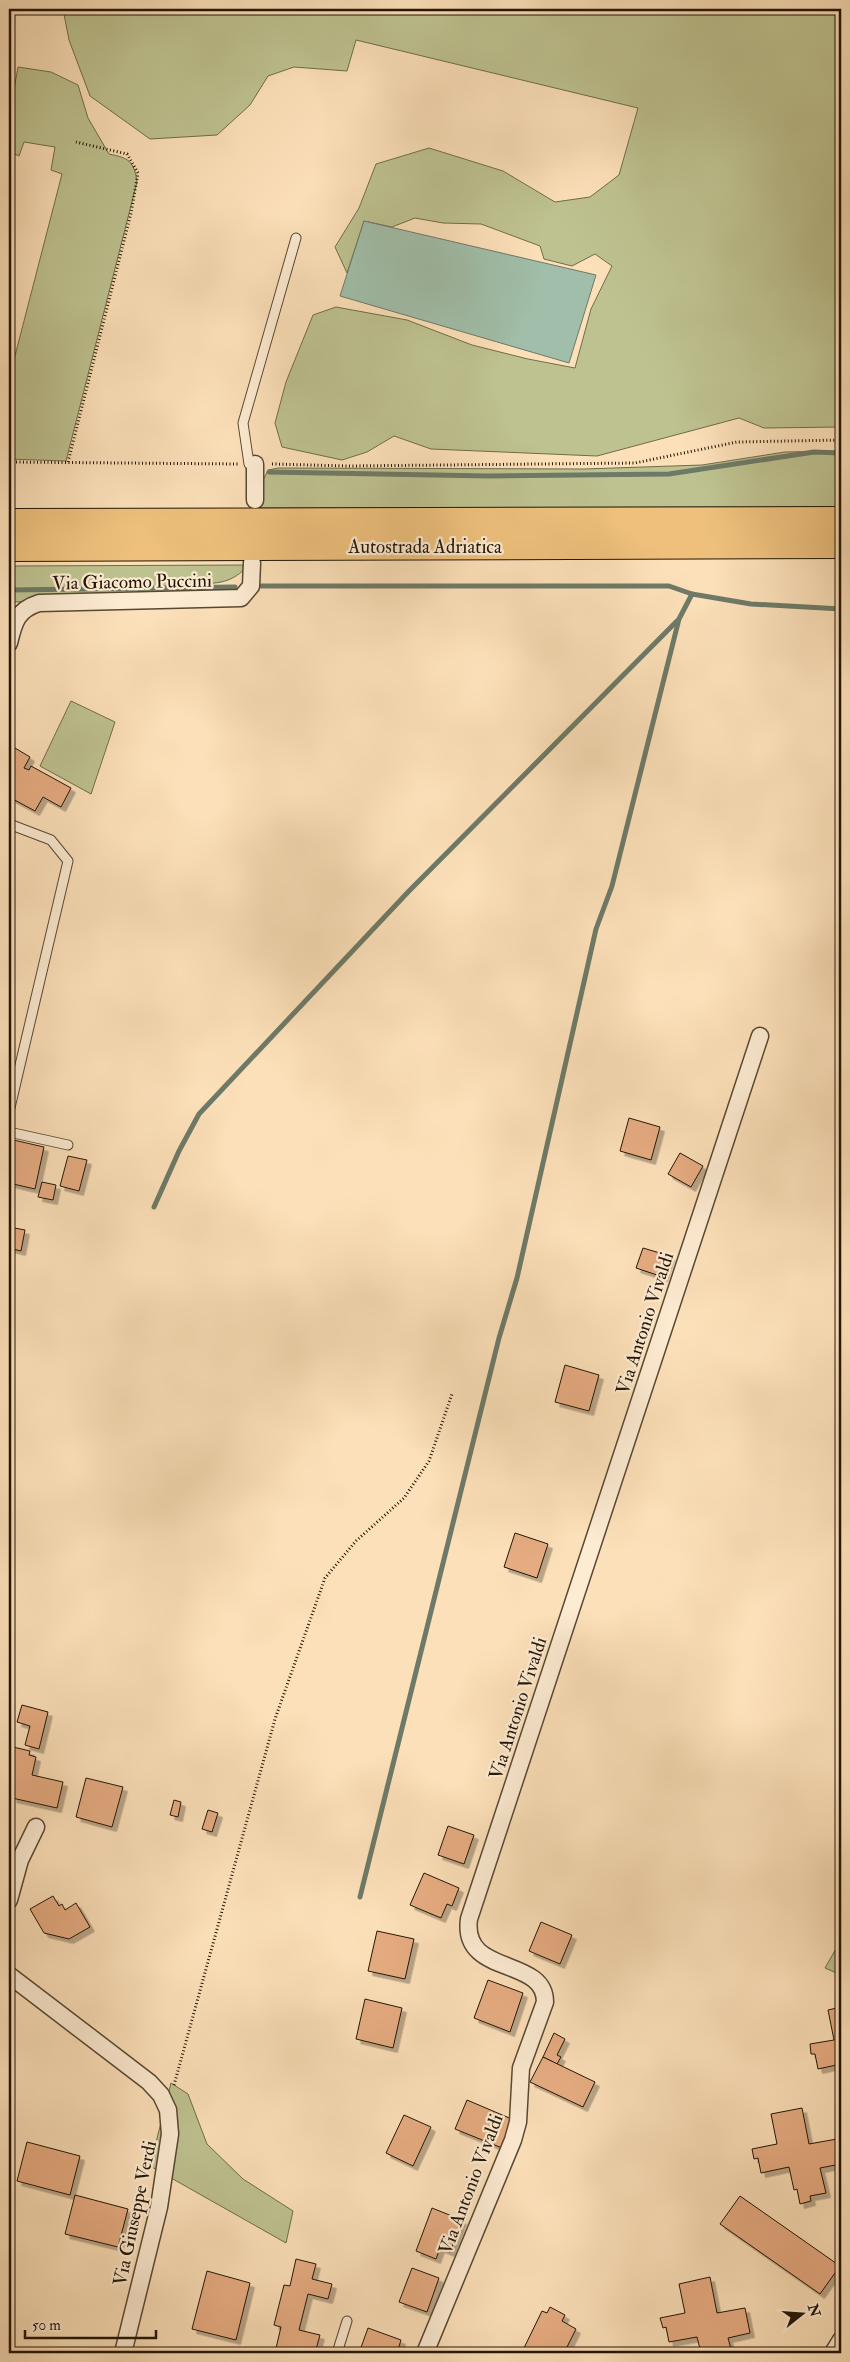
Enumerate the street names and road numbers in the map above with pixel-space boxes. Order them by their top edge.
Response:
street label: Autostrada Adriatica [347,535,502,559]
street label: Via Giacomo Puccini [52,569,212,595]
street label: Via Antonio Vivaldi [611,1249,679,1398]
street label: Via Antonio Vivaldi [484,1634,552,1783]
street label: Via Antonio Vivaldi [433,2111,509,2258]
street label: Via Giuseppe Verdi [108,2138,163,2288]

